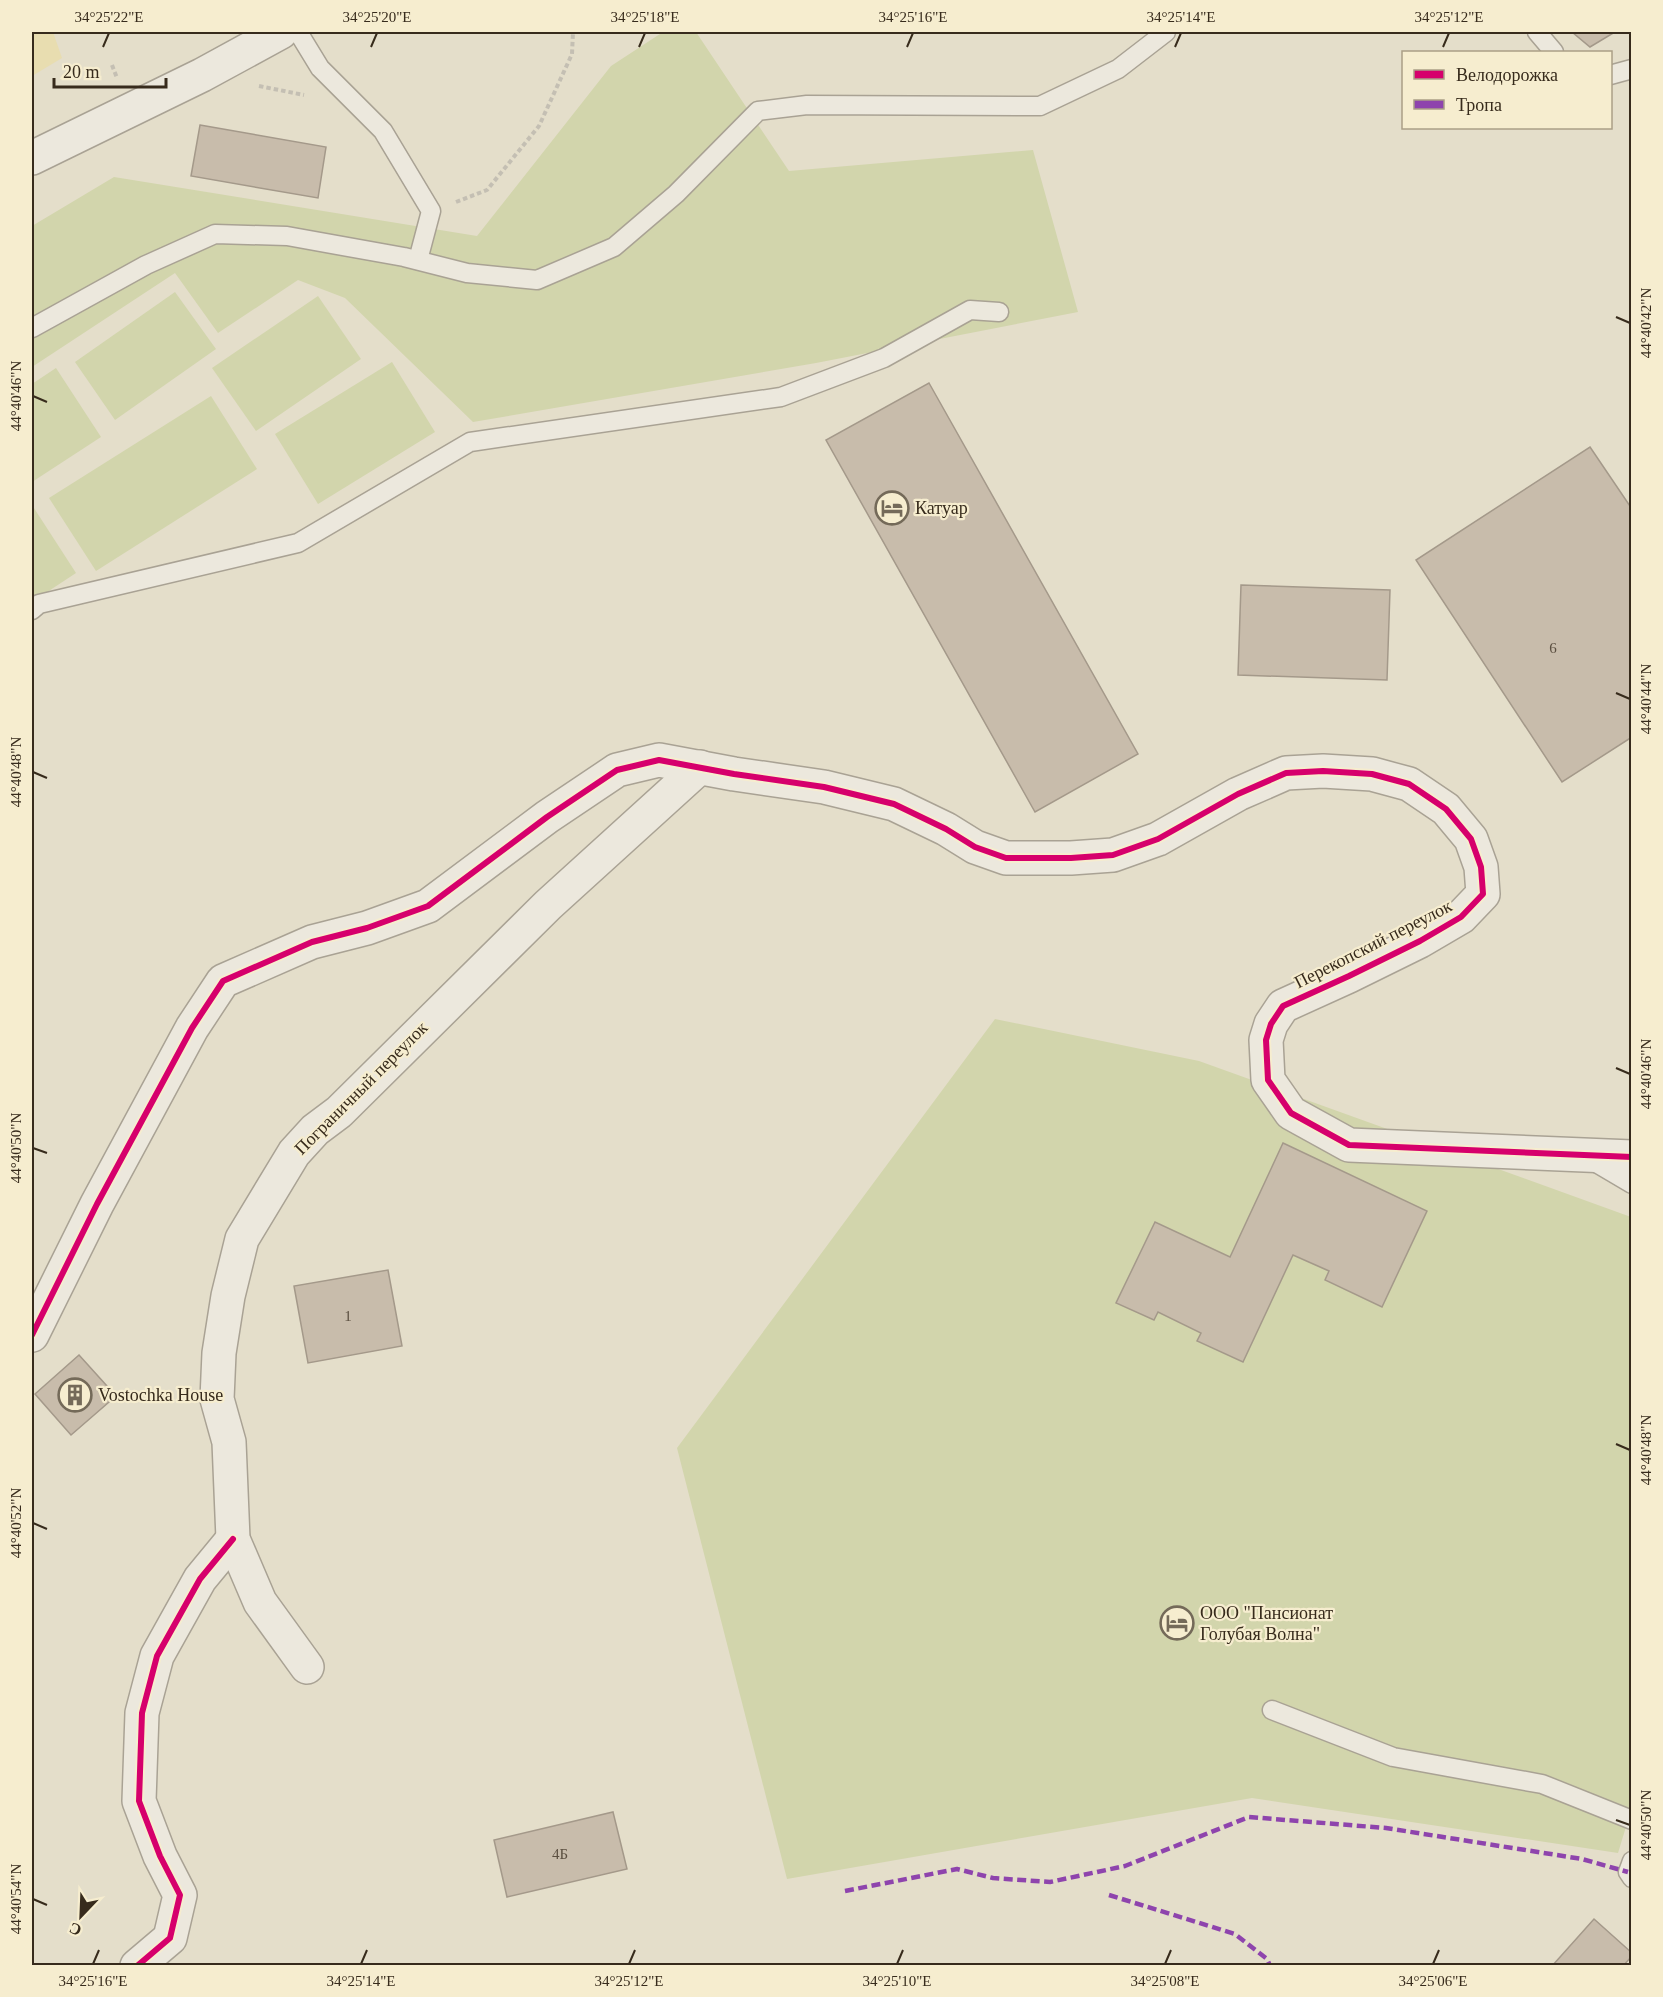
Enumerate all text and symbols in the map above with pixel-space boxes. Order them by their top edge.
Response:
text: 34°25'22"E [75,9,144,25]
text: 34°25'20"E [343,9,412,25]
text: 34°25'18"E [611,9,680,25]
text: 34°25'16"E [879,9,948,25]
text: 34°25'14"E [1147,9,1216,25]
text: 34°25'12"E [1415,9,1484,25]
scale bar [54,51,166,89]
legend [1402,51,1612,129]
text: 20 m [63,62,100,82]
text: Велодорожка [1456,65,1558,85]
text: Тропа [1456,95,1502,115]
text: 44°40'42"N [1638,288,1654,358]
text: 44°40'46"N [8,361,24,431]
hotel icon: Катуар [874,490,910,526]
place label: Катуар [915,498,968,518]
house number: 6 [1549,640,1557,656]
text: 44°40'44"N [1638,664,1654,734]
text: 44°40'48"N [8,737,24,807]
street label: Перекопский переулок [1291,895,1455,992]
street label: Пограничный переулок [290,1017,432,1159]
text: 44°40'46"N [1638,1039,1654,1109]
text: 44°40'50"N [8,1113,24,1183]
house number: 1 [344,1308,352,1324]
building icon: Vostochka House [57,1377,93,1413]
place label: Vostochka House [98,1385,223,1405]
text: 44°40'48"N [1638,1415,1654,1485]
text: 44°40'52"N [8,1488,24,1558]
place label: ООО "Пансионат Голубая Волна" [1200,1603,1333,1644]
hotel icon: ООО "Пансионат Голубая Волна" [1159,1605,1195,1641]
text: 44°40'50"N [1638,1790,1654,1860]
house number: 4Б [552,1846,568,1862]
text: 44°40'54"N [8,1864,24,1934]
north arrow [51,1886,111,1946]
text: С [67,1919,84,1939]
text: 34°25'16"E [59,1973,128,1989]
text: 34°25'14"E [327,1973,396,1989]
text: 34°25'12"E [595,1973,664,1989]
text: 34°25'10"E [863,1973,932,1989]
text: 34°25'08"E [1131,1973,1200,1989]
text: 34°25'06"E [1399,1973,1468,1989]

